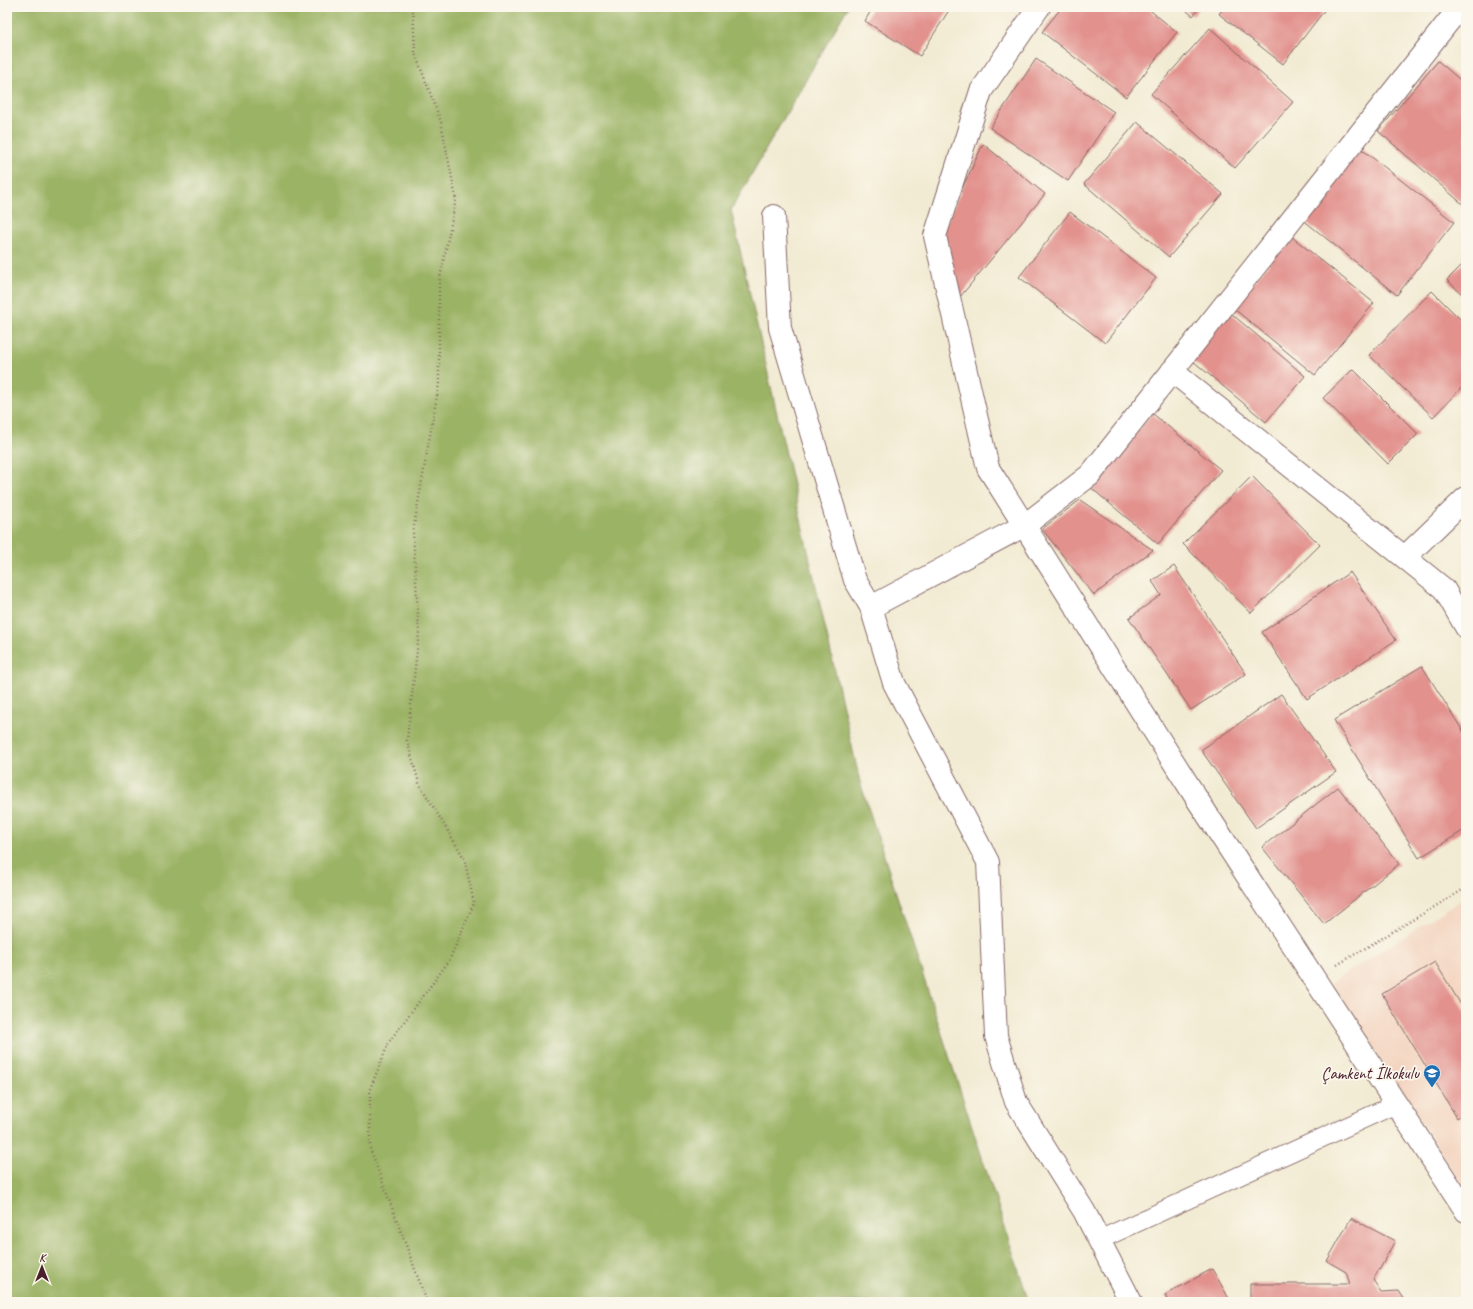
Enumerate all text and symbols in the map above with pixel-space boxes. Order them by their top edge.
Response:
place label: Çamkent İlkokulu [1321,1063,1421,1085]
school or university icon: Çamkent İlkokulu [1422,1063,1442,1088]
north arrow [22,1247,62,1287]
text: K [39,1250,47,1264]

